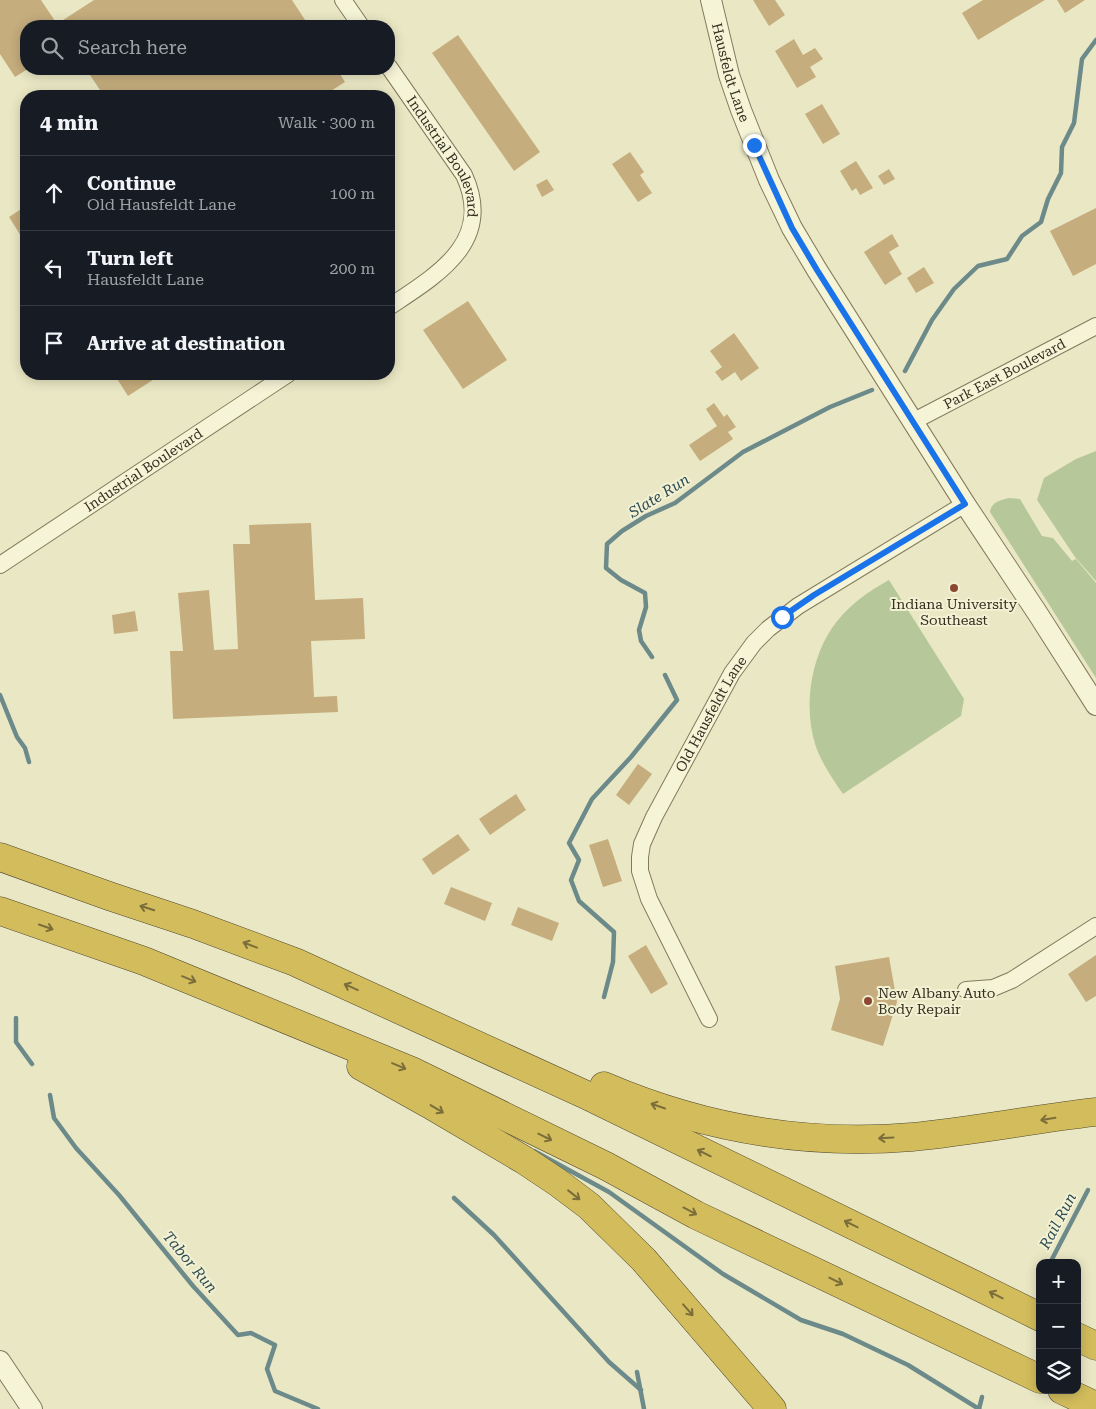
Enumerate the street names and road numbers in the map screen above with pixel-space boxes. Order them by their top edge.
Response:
street label: Hausfeldt Lane [709,21,753,125]
street label: Industrial Boulevard [403,93,481,218]
street label: Park East Boulevard [941,335,1068,412]
street label: Industrial Boulevard [81,425,205,515]
street label: Old Hausfeldt Lane [672,653,750,775]

